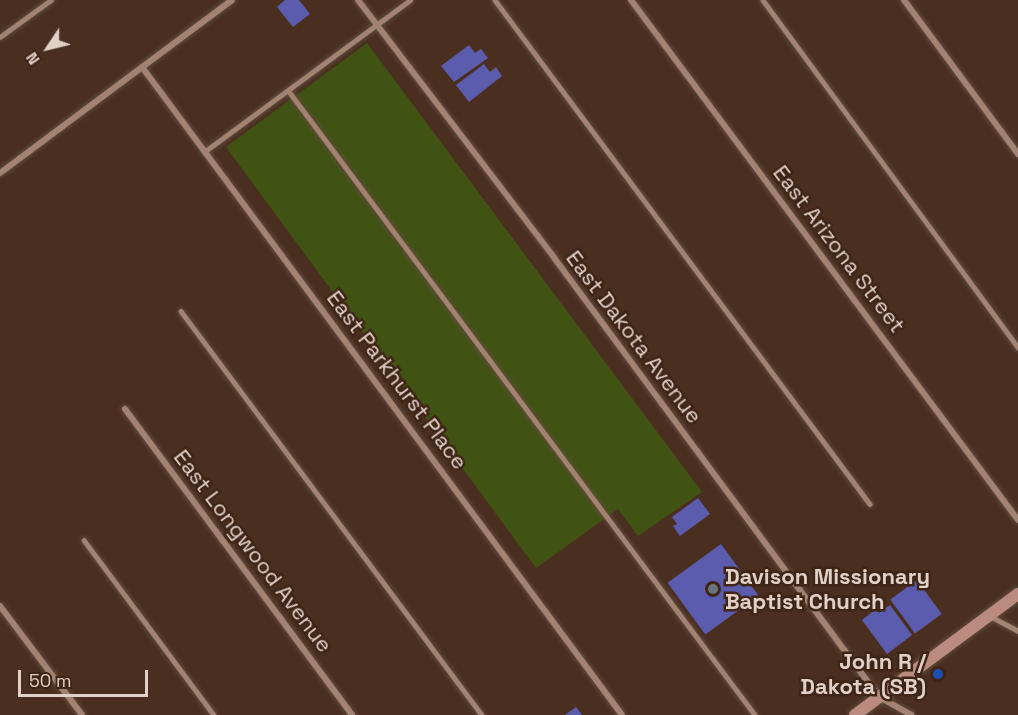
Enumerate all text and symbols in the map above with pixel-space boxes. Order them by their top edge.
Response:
north arrow [18,18,78,78]
text: N [21,48,45,69]
street label: East Arizona Street [767,160,911,338]
street label: East Dakota Avenue [560,245,708,429]
street label: East Parkhurst Place [321,285,473,475]
street label: East Longwood Avenue [168,444,338,658]
place label: Davison Missionary Baptist Church [725,563,930,614]
marker: Davison Missionary Baptist Church [706,582,720,596]
place label: John R / Dakota (SB) [800,648,926,700]
scale bar [21,658,152,696]
marker: John R / Dakota (SB) [931,667,945,681]
text: 50 m [29,669,71,692]

